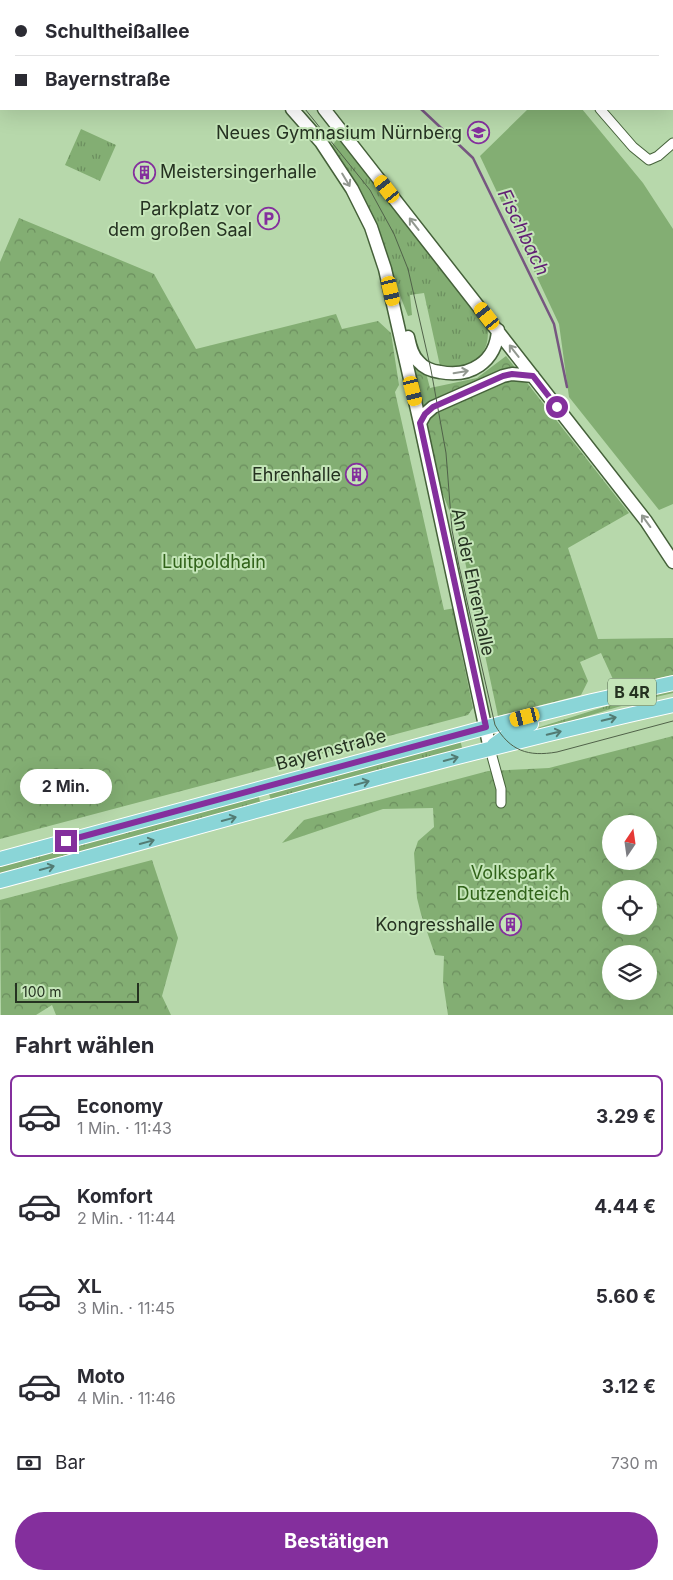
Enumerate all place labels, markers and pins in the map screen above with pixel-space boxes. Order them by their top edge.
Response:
school or university icon: Neues Gymnasium Nürnberg [466,121,490,145]
place label: Neues Gymnasium Nürnberg [216,122,462,143]
building icon: Meistersingerhalle [132,160,156,184]
place label: Meistersingerhalle [160,161,317,182]
place label: Parkplatz vor dem großen Saal [108,198,252,240]
parking icon: Parkplatz vor dem großen Saal [256,207,280,231]
building icon: Ehrenhalle [345,463,369,487]
place label: Ehrenhalle [252,464,341,485]
building icon: Kongresshalle [499,913,523,937]
place label: Kongresshalle [375,914,495,935]

